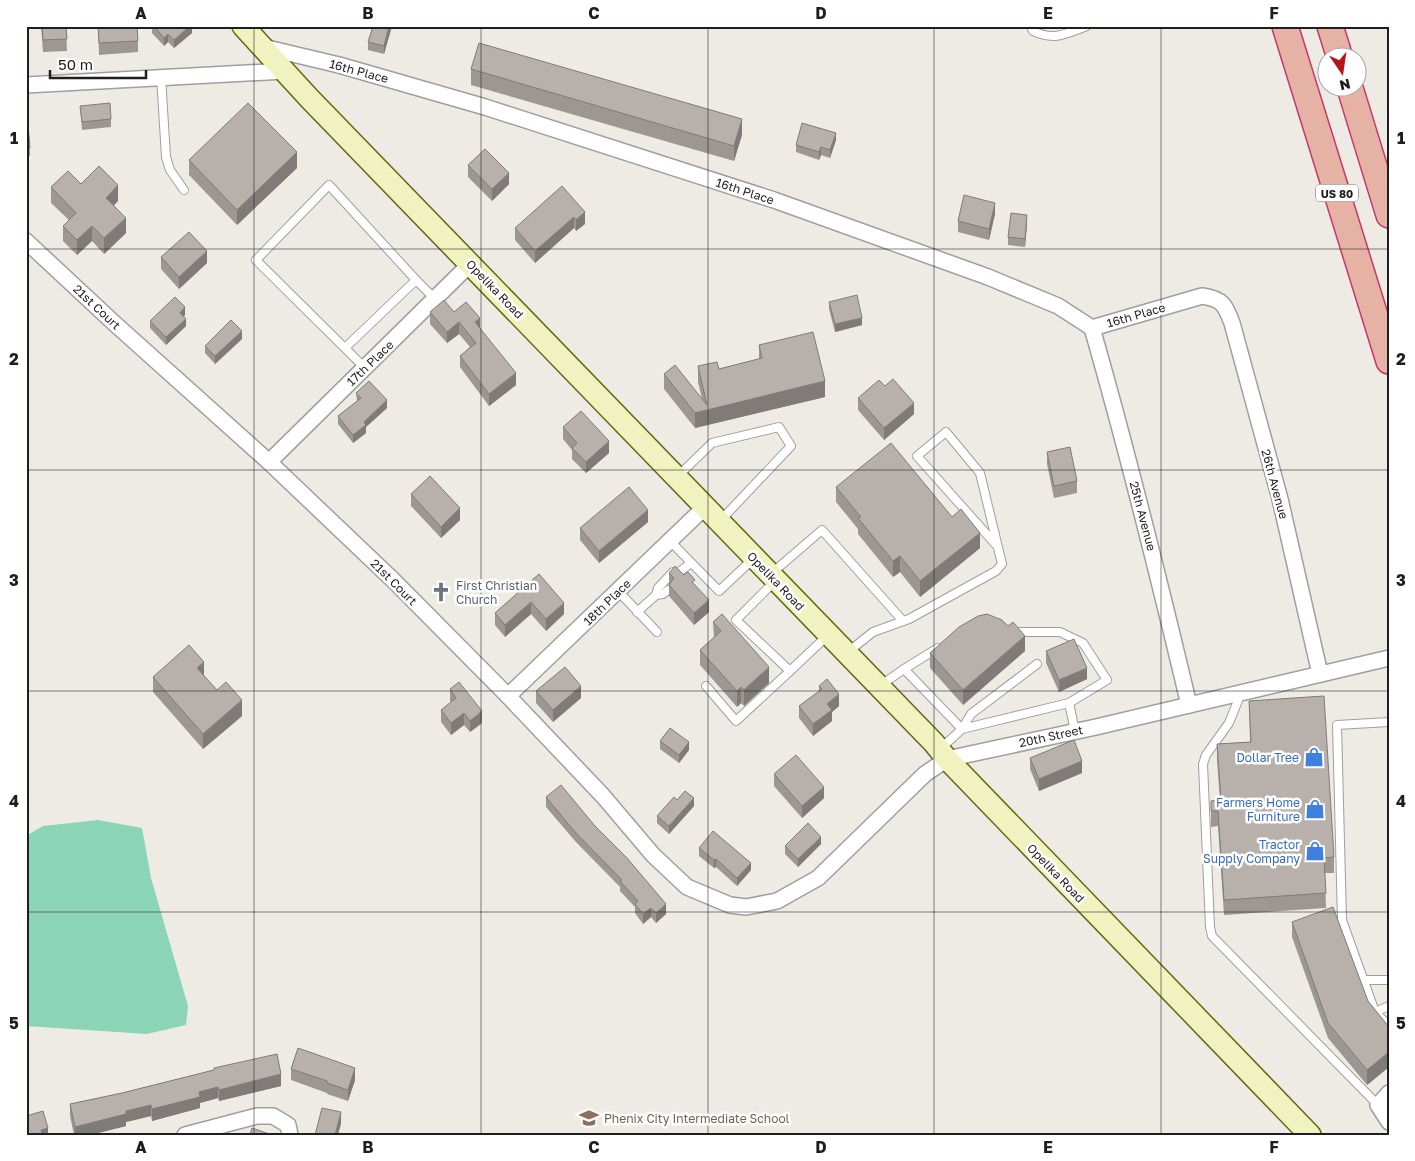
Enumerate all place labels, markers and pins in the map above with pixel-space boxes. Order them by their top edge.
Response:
place label: First Christian Church [456,578,537,607]
church icon: First Christian Church [430,581,452,603]
shop icon: Dollar Tree [1303,746,1325,768]
place label: Dollar Tree [1236,750,1299,765]
place label: Farmers Home Furniture [1216,795,1300,824]
shop icon: Farmers Home Furniture [1304,798,1326,820]
place label: Tractor Supply Company [1203,837,1300,866]
shop icon: Tractor Supply Company [1304,840,1326,862]
school or university icon: Phenix City Intermediate School [578,1107,600,1129]
place label: Phenix City Intermediate School [604,1111,790,1126]

